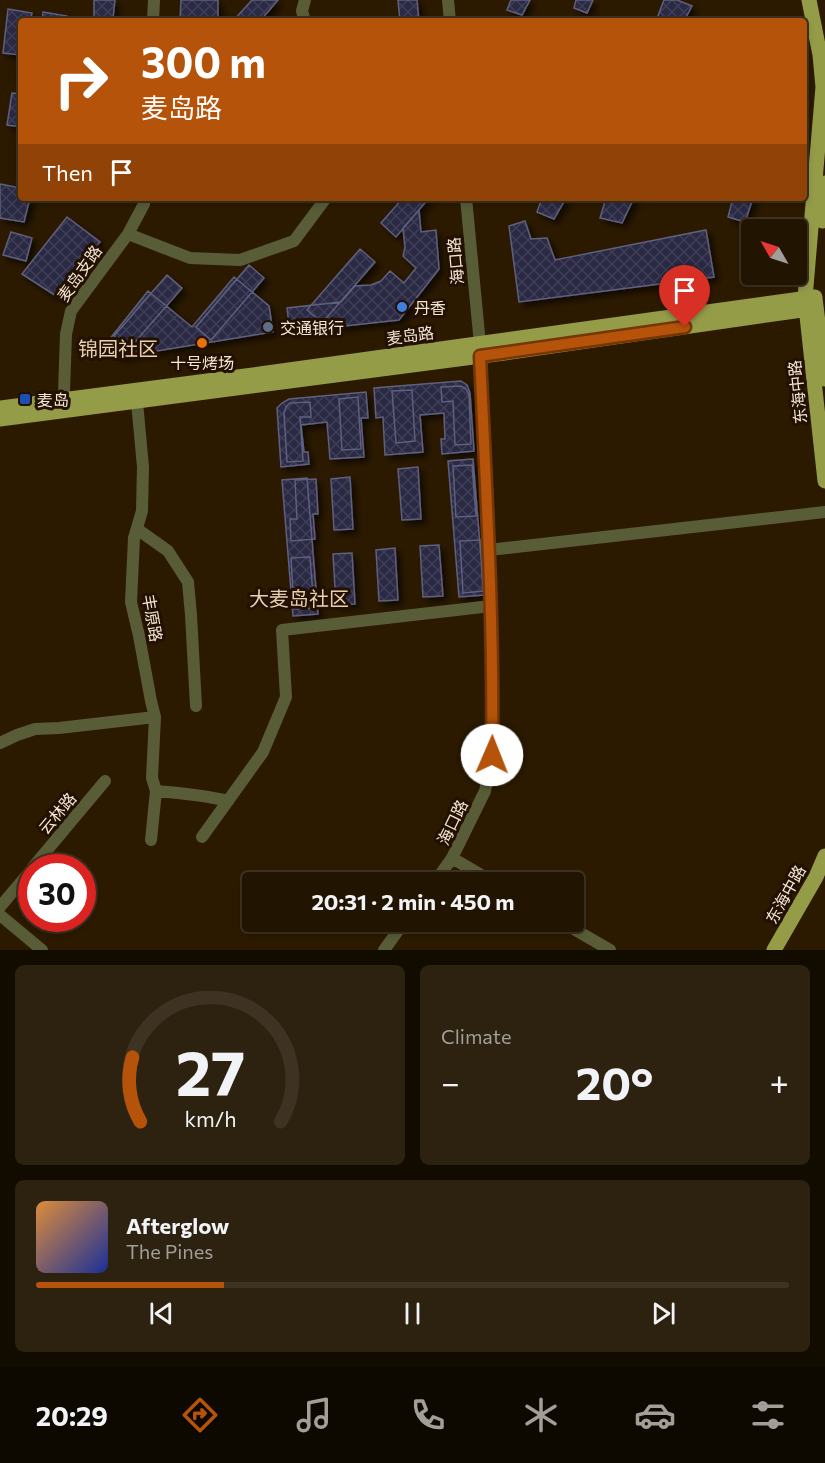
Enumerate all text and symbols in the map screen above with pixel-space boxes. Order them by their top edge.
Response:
text: 300 m [141,35,266,87]
icon: right [42,42,120,120]
text: 麦岛路 [141,91,222,124]
icon: arrive [105,156,138,189]
text: Then [42,159,93,186]
north arrow [741,219,807,285]
map controls [741,219,807,285]
street label: 海口路 [443,236,467,286]
street label: 麦岛支路 [53,241,105,305]
pin [659,265,710,327]
icon: arrive [668,274,701,307]
place label: 丹香 [414,298,446,317]
marker: 丹香 [395,300,409,314]
place label: 交通银行 [280,318,344,337]
marker: 交通银行 [261,320,275,334]
street label: 麦岛路 [385,322,435,348]
district label: 锦园社区 [78,336,158,360]
marker: 十号烤场 [195,336,209,350]
place label: 十号烤场 [170,353,234,372]
street label: 东海中路 [784,359,810,425]
place label: 麦岛 [37,390,69,409]
marker: 麦岛 [18,392,32,406]
district label: 大麦岛社区 [249,586,349,610]
street label: 丰原路 [139,593,167,643]
position arrow [460,723,524,787]
street label: 云林路 [34,789,80,837]
street label: 海口路 [433,796,471,848]
speed limit sign: 30 [18,854,96,932]
street label: 东海中路 [761,861,809,927]
text: 20:31 · 2 min · 450 m [311,888,515,915]
text: Climate [441,1024,511,1048]
text: 27 [175,1033,245,1109]
text: 20° [576,1054,654,1109]
text: − [441,1061,460,1102]
text: + [770,1061,789,1102]
text: km/h [184,1105,236,1131]
text: Afterglow [126,1212,229,1239]
text: The Pines [126,1239,213,1263]
icon: previous [145,1297,178,1330]
icon: pause [396,1297,429,1330]
icon: next [647,1297,680,1330]
icon: directions [179,1394,221,1436]
icon: music [293,1394,335,1436]
icon: phone [407,1394,449,1436]
icon: climate [520,1394,562,1436]
icon: car [634,1394,676,1436]
icon: filters [747,1394,789,1436]
text: 20:29 [36,1399,108,1432]

